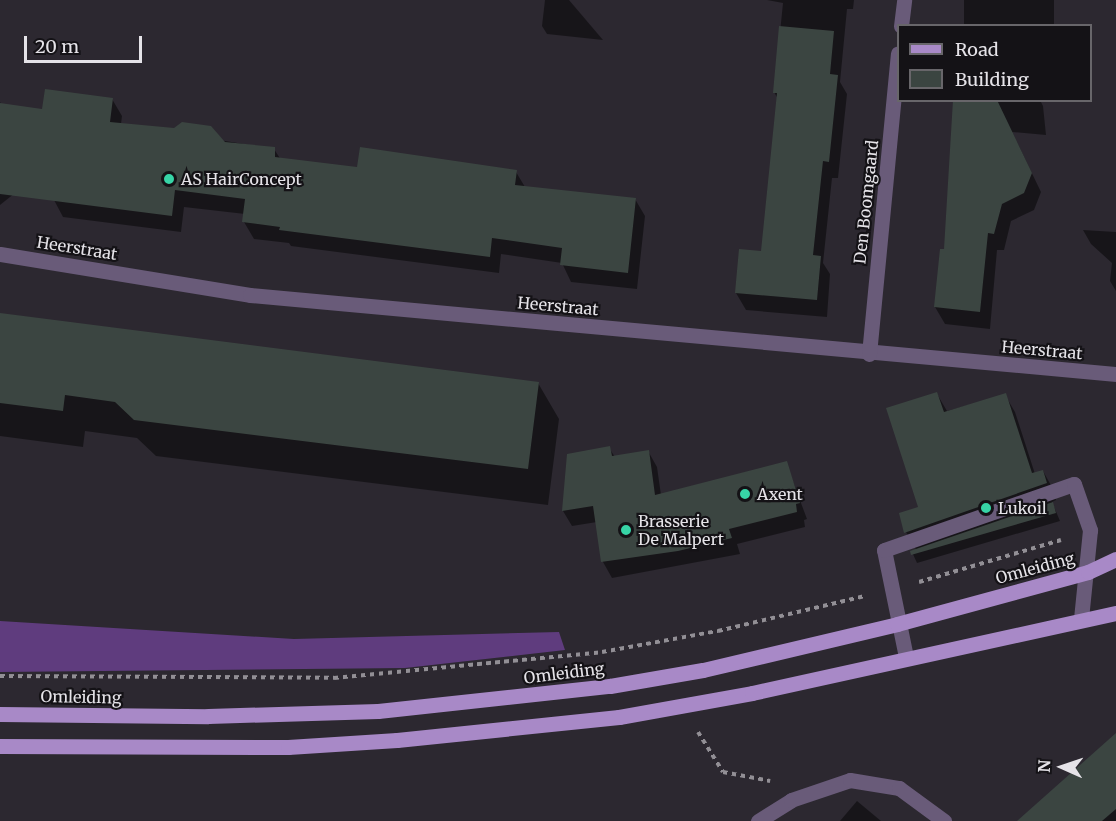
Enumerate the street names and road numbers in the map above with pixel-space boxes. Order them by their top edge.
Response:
street label: Den Boomgaard [850,139,882,265]
street label: Heerstraat [35,232,119,264]
street label: Heerstraat [517,293,599,319]
street label: Heerstraat [1001,337,1083,363]
street label: Omleiding [993,548,1077,588]
street label: Omleiding [523,659,605,687]
street label: Omleiding [40,687,122,707]

